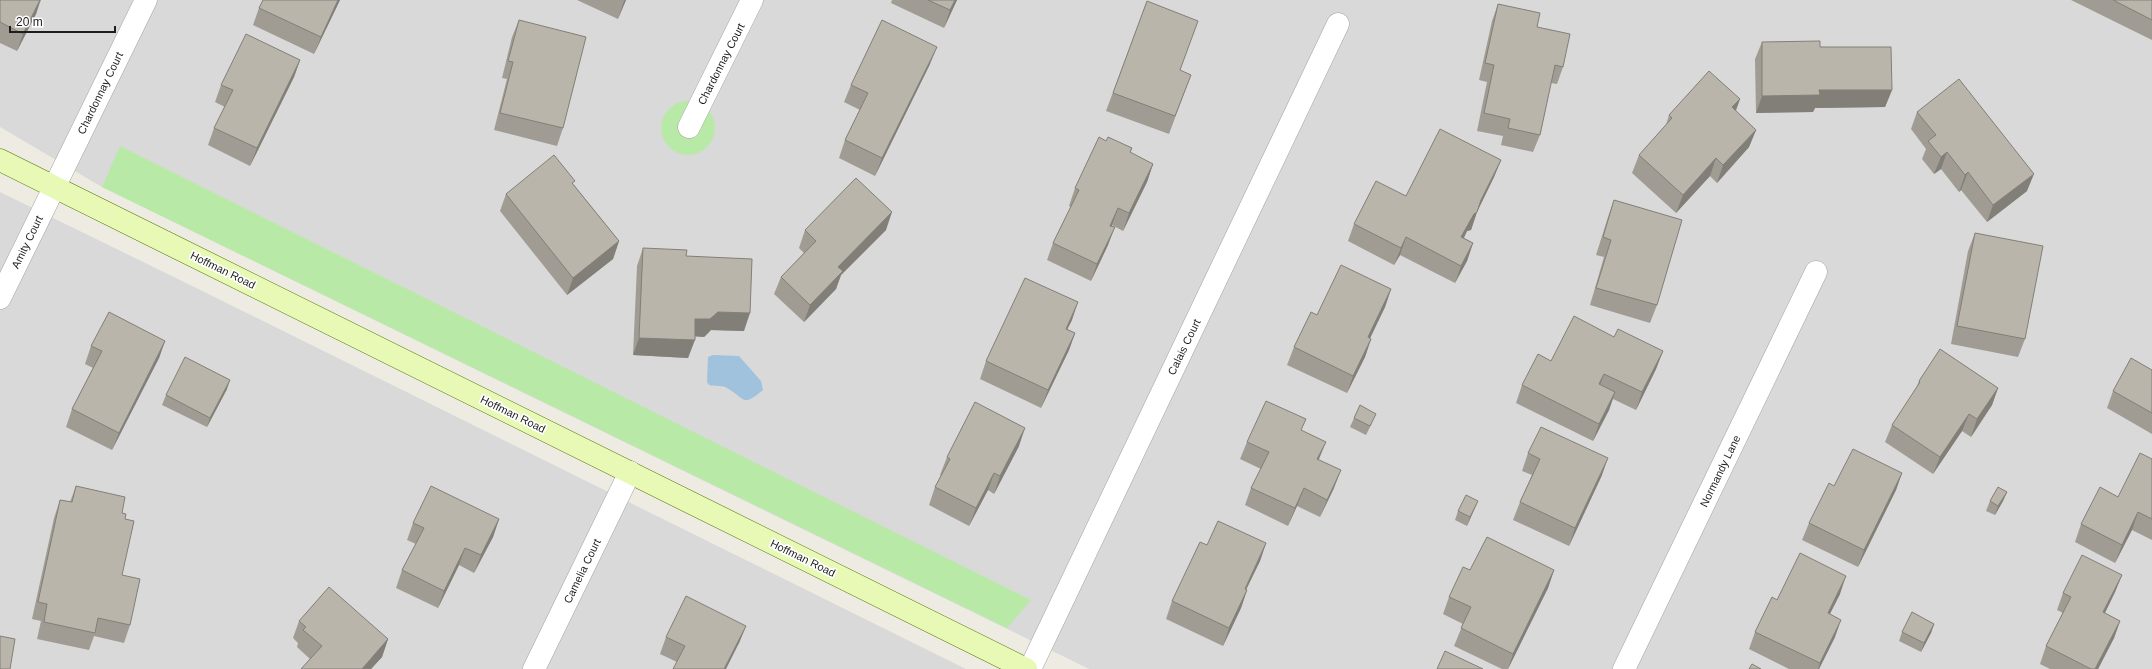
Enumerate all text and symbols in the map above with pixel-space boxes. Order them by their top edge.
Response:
scale bar [10,8,115,34]
text: 20 m [16,15,43,29]
street label: Chardonnay Court [695,21,747,107]
street label: Chardonnay Court [75,50,125,136]
street label: Amity Court [9,214,45,270]
street label: Hoffman Road [189,249,257,291]
street label: Calais Court [1165,317,1203,377]
street label: Hoffman Road [479,393,547,435]
street label: Normandy Lane [1697,433,1743,509]
street label: Camelia Court [561,537,603,605]
street label: Hoffman Road [769,537,837,579]

